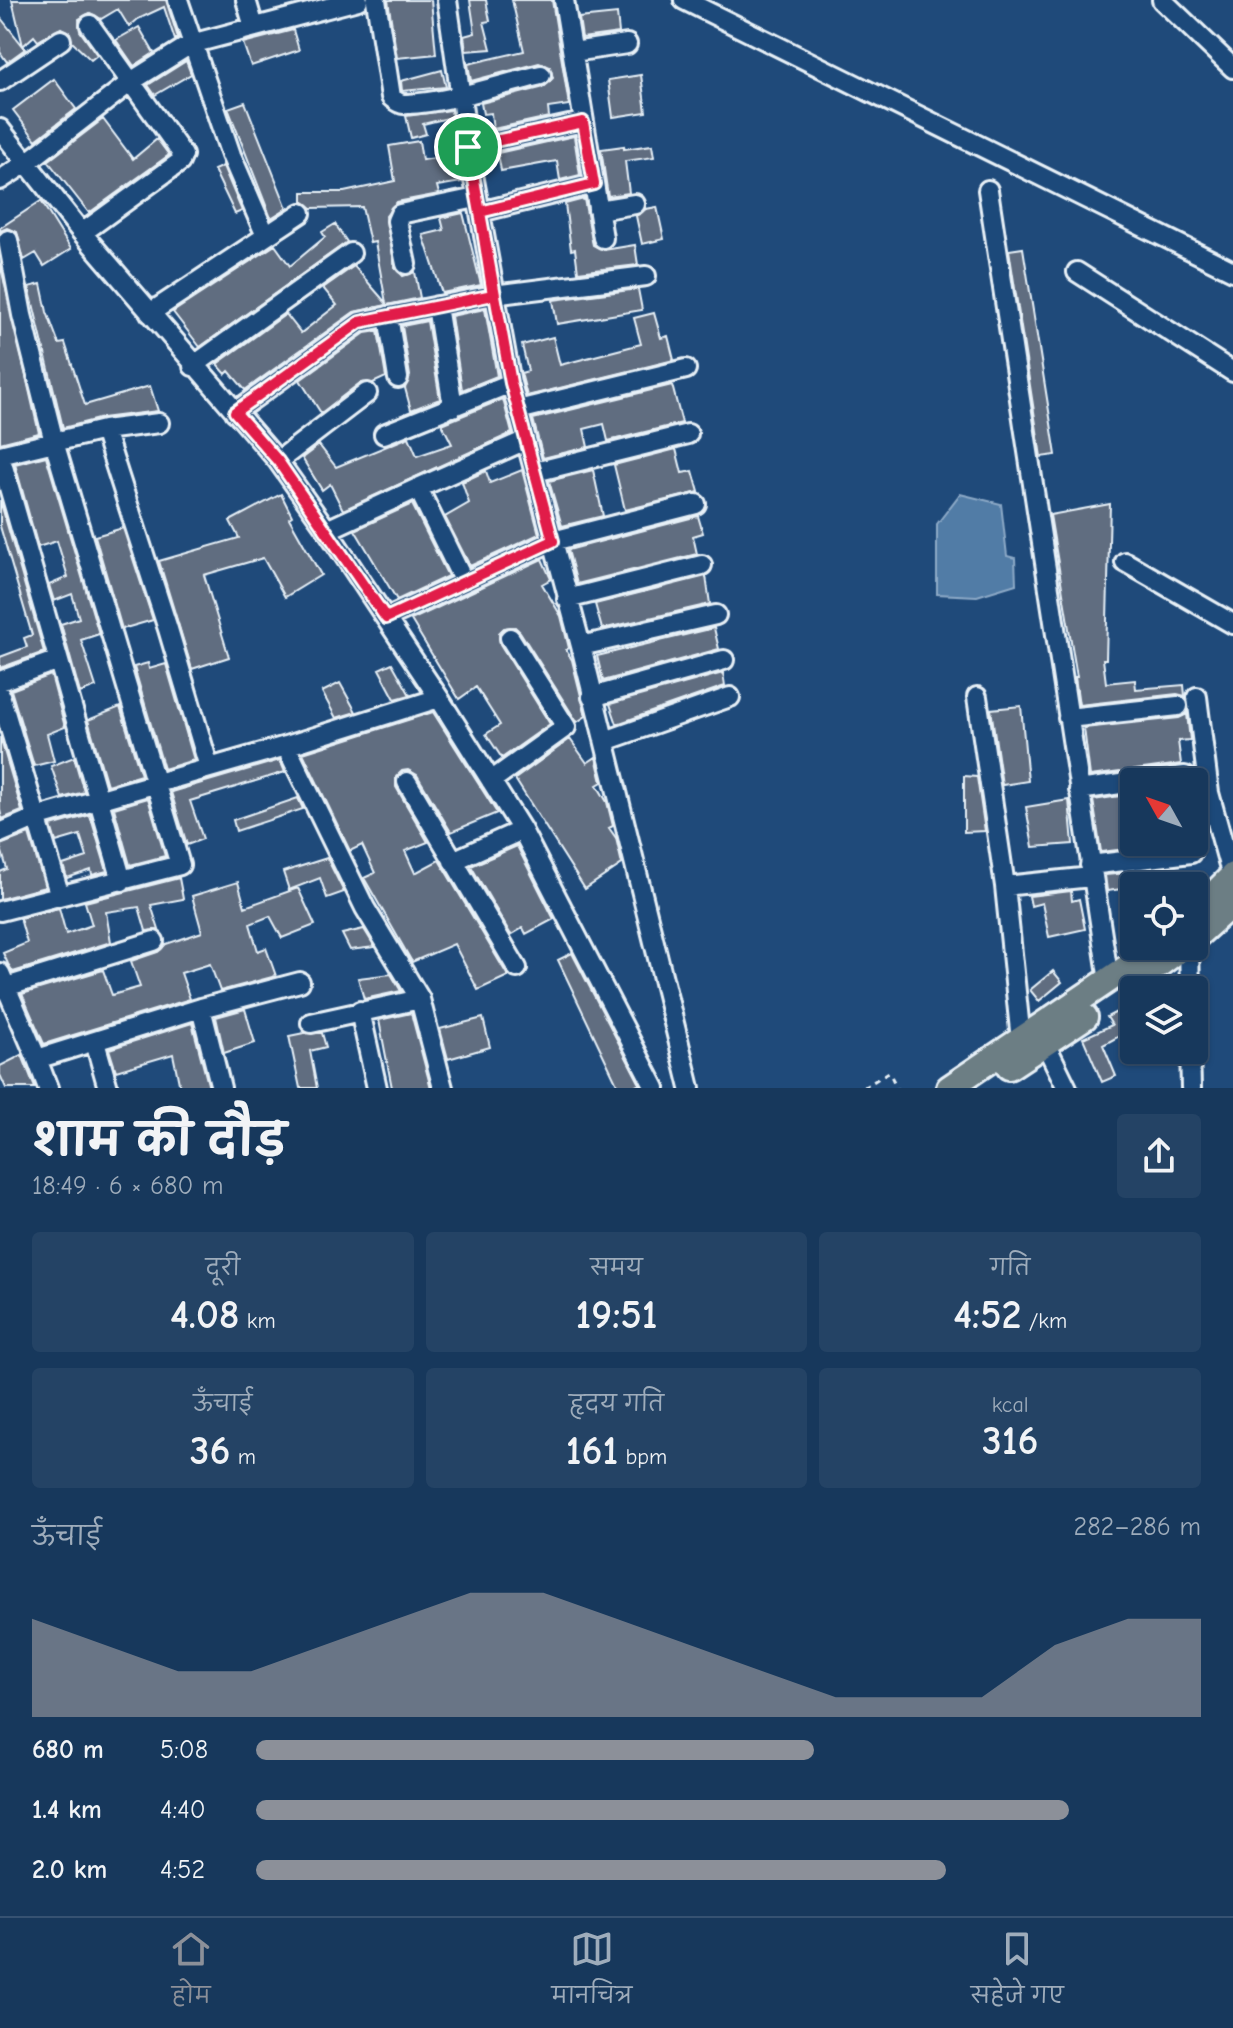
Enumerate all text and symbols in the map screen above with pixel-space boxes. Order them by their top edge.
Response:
pin [434,113,502,181]
icon: arrive [446,125,490,169]
north arrow [1120,768,1208,856]
map controls [1120,768,1208,1064]
button: locate [1120,872,1208,960]
button: layers [1120,976,1208,1064]
button: share [1117,1114,1201,1198]
text: शाम की दौड़ [32,1115,286,1166]
text: 18:49 · 6 × 680 m [32,1171,223,1201]
text: दूरी [206,1255,240,1281]
text: समय [590,1255,643,1281]
text: गति [990,1255,1030,1281]
text: 4.08 [170,1292,239,1338]
text: 19:51 [576,1292,657,1338]
text: 4:52 [953,1292,1021,1338]
text: km [239,1308,276,1334]
text: /km [1021,1308,1067,1334]
text: ऊँचाई [193,1391,252,1417]
text: हृदय गति [569,1391,664,1417]
text: kcal [992,1392,1029,1418]
text: 316 [982,1418,1038,1464]
text: 36 [190,1428,230,1474]
text: 161 [566,1428,618,1474]
text: m [230,1444,256,1470]
text: bpm [618,1444,667,1470]
text: 282–286 m [1074,1512,1201,1542]
text: ऊँचाई [32,1522,102,1552]
text: 680 m [32,1735,104,1765]
text: 5:08 [160,1735,208,1765]
text: 1.4 km [32,1795,102,1825]
text: 4:40 [160,1795,206,1825]
text: 2.0 km [32,1855,107,1885]
text: 4:52 [160,1855,205,1885]
tab: होम [169,1927,213,2020]
tab: मानचित्र [552,1927,632,2020]
tab: सहेजे गए [971,1927,1064,2020]

